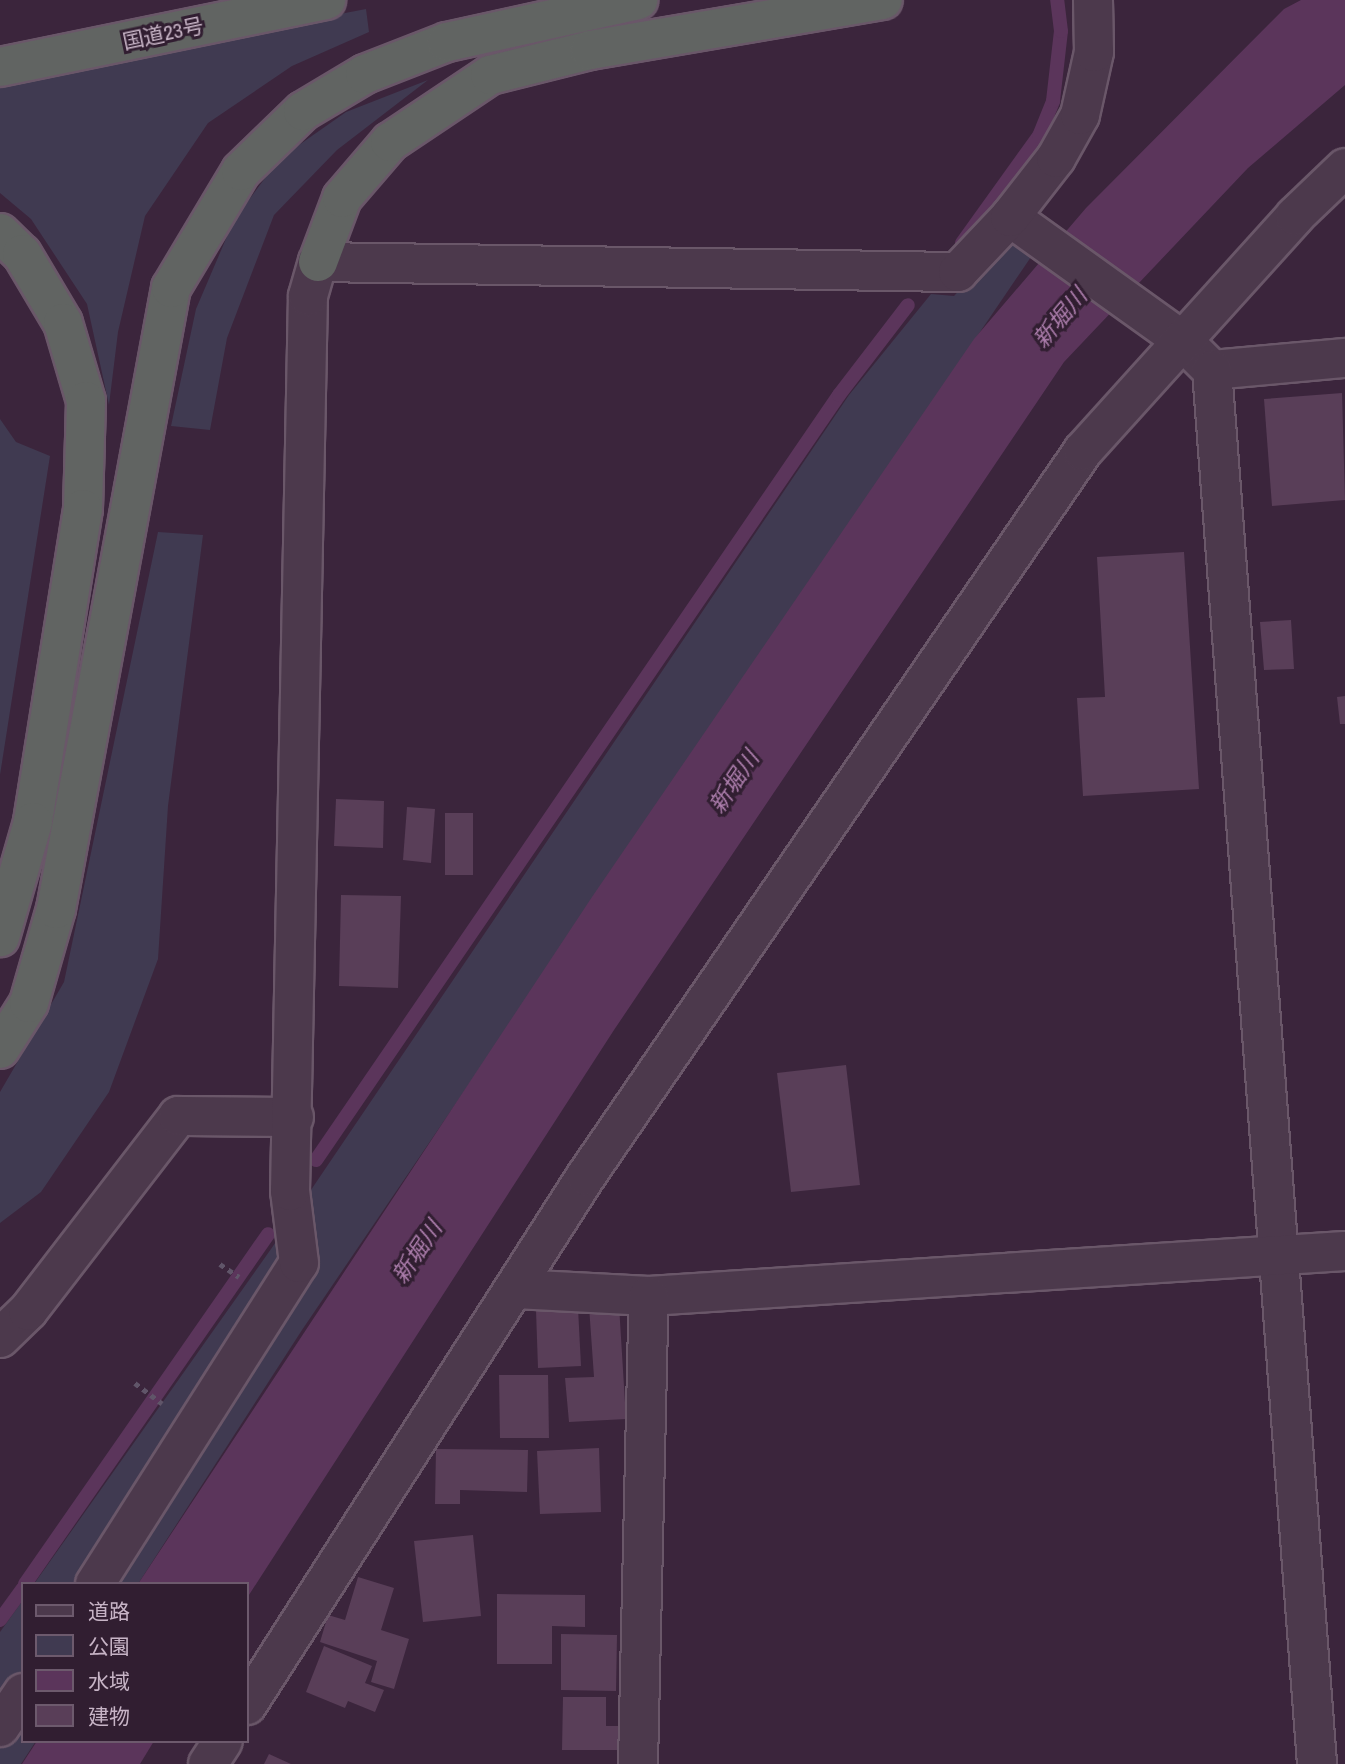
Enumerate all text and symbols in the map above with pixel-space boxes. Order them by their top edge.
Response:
street label: 国道23号 [120,13,206,55]
water label: 新堀川 [1027,283,1093,353]
water label: 新堀川 [703,746,765,818]
water label: 新堀川 [386,1216,448,1288]
legend [21,1582,248,1743]
text: 道路 [88,1597,130,1626]
text: 公園 [88,1632,130,1661]
text: 水域 [88,1667,130,1696]
text: 建物 [88,1702,130,1731]

